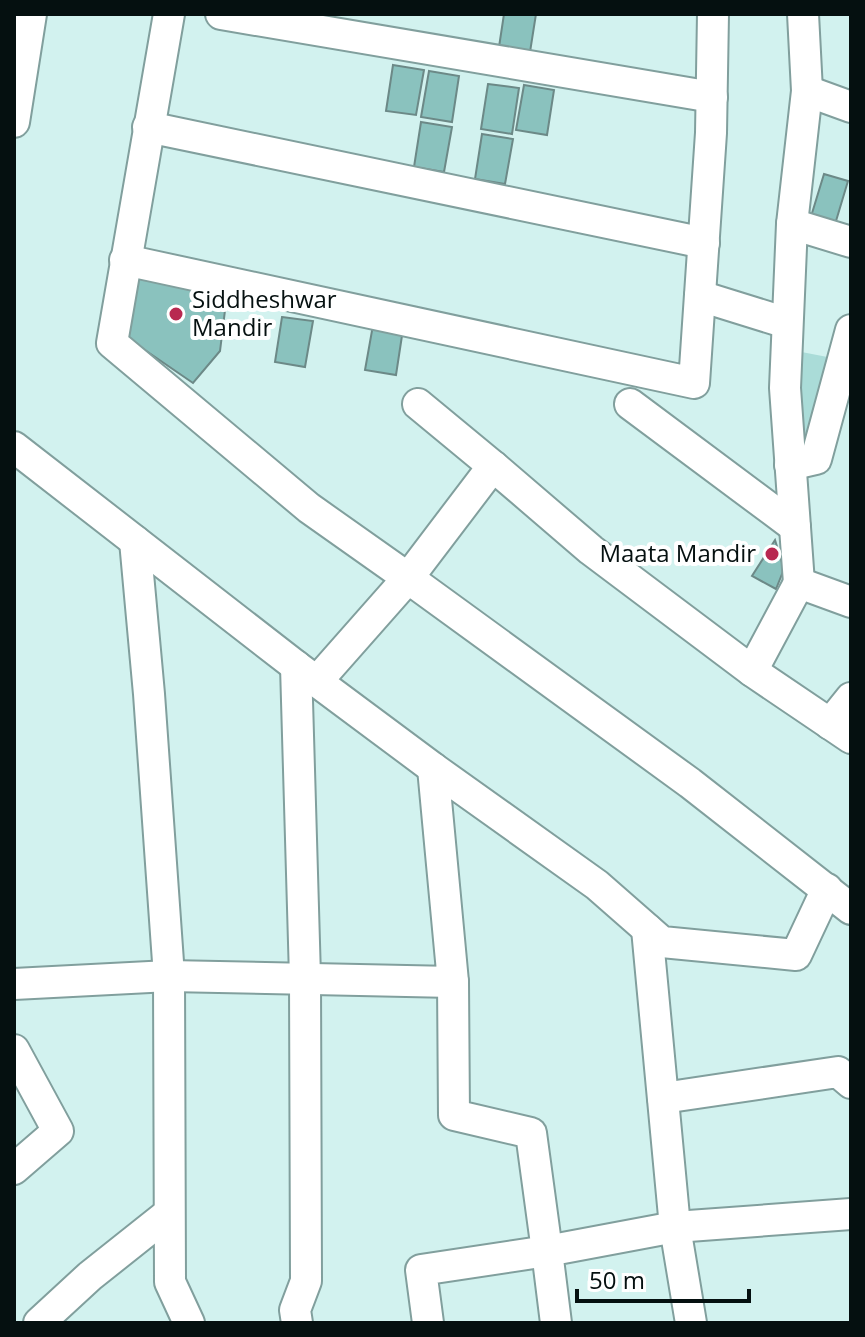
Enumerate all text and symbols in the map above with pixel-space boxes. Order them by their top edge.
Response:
place label: Siddheshwar Mandir [192,282,337,343]
marker: Siddheshwar Mandir [167,305,185,323]
place label: Maata Mandir [599,536,756,569]
marker: Maata Mandir [763,545,781,563]
scale bar [577,1253,749,1303]
text: 50 m [589,1263,645,1296]

